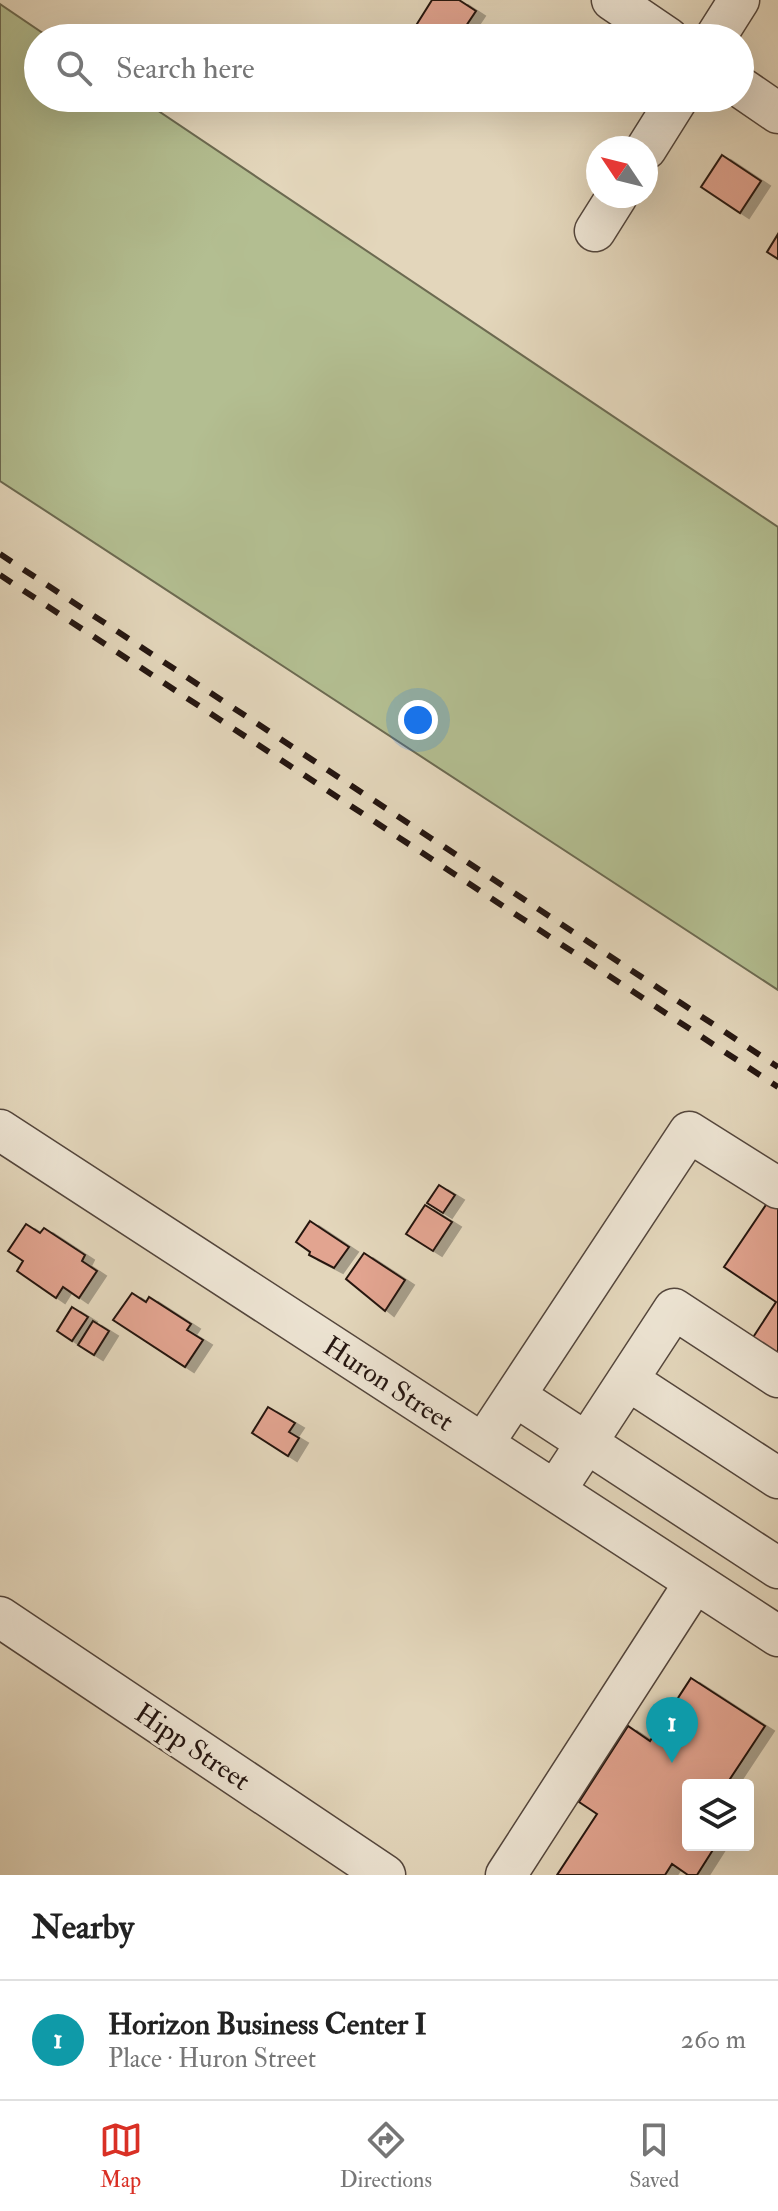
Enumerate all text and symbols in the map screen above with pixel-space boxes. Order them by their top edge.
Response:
search box [24,24,754,112]
icon: search [52,46,96,90]
text: Search here [116,50,255,87]
north arrow [586,136,658,208]
your location [398,700,438,740]
street label: Huron Street [316,1329,460,1439]
street label: Hipp Street [128,1696,257,1799]
pin: 1 [646,1697,698,1763]
map controls [682,1779,754,1851]
button: layers [682,1779,754,1851]
text: Nearby [32,1906,134,1949]
text: Horizon Business Center I [108,2006,427,2043]
text: 1 [53,2024,63,2056]
text: 260 m [681,2024,746,2056]
text: Place · Huron Street [108,2043,316,2075]
tab: Map [99,2118,143,2194]
tab: Directions [340,2118,432,2194]
tab: Saved [629,2118,679,2194]

